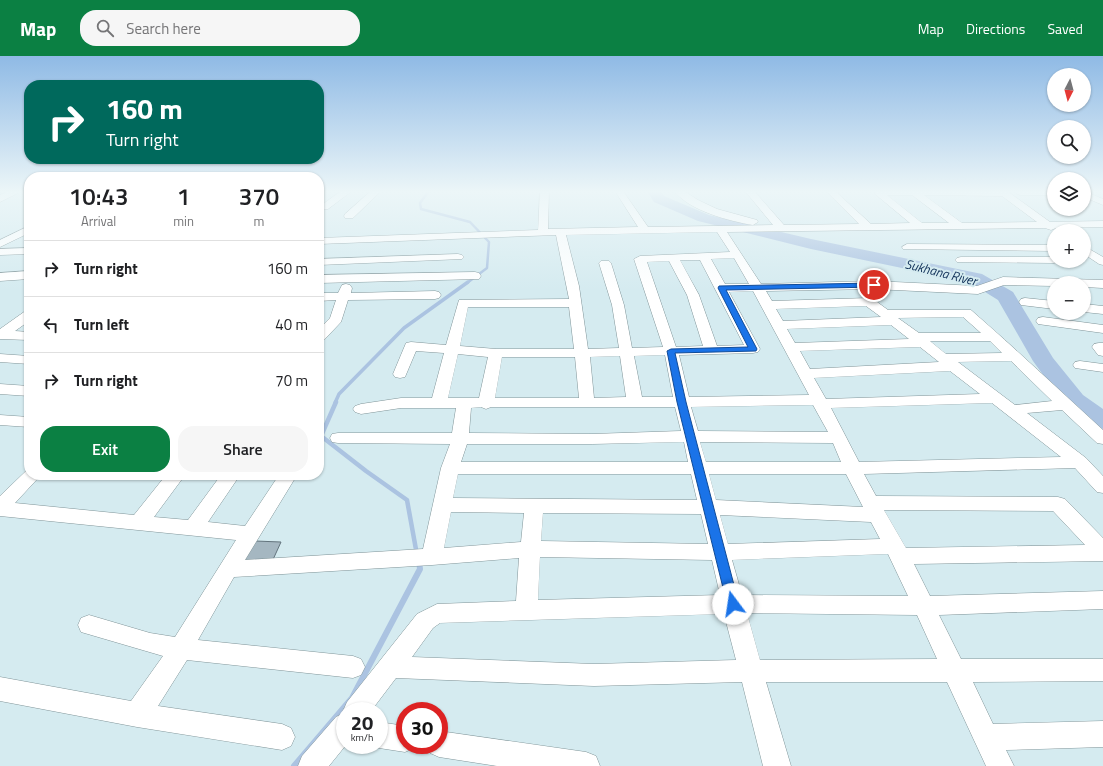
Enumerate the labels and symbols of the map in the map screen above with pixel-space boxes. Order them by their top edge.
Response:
north arrow [1047,68,1091,112]
water label: Sukhana River [903,253,981,291]
pin [857,268,891,302]
position arrow [712,583,754,625]
speed limit sign: 30 [396,702,448,754]

